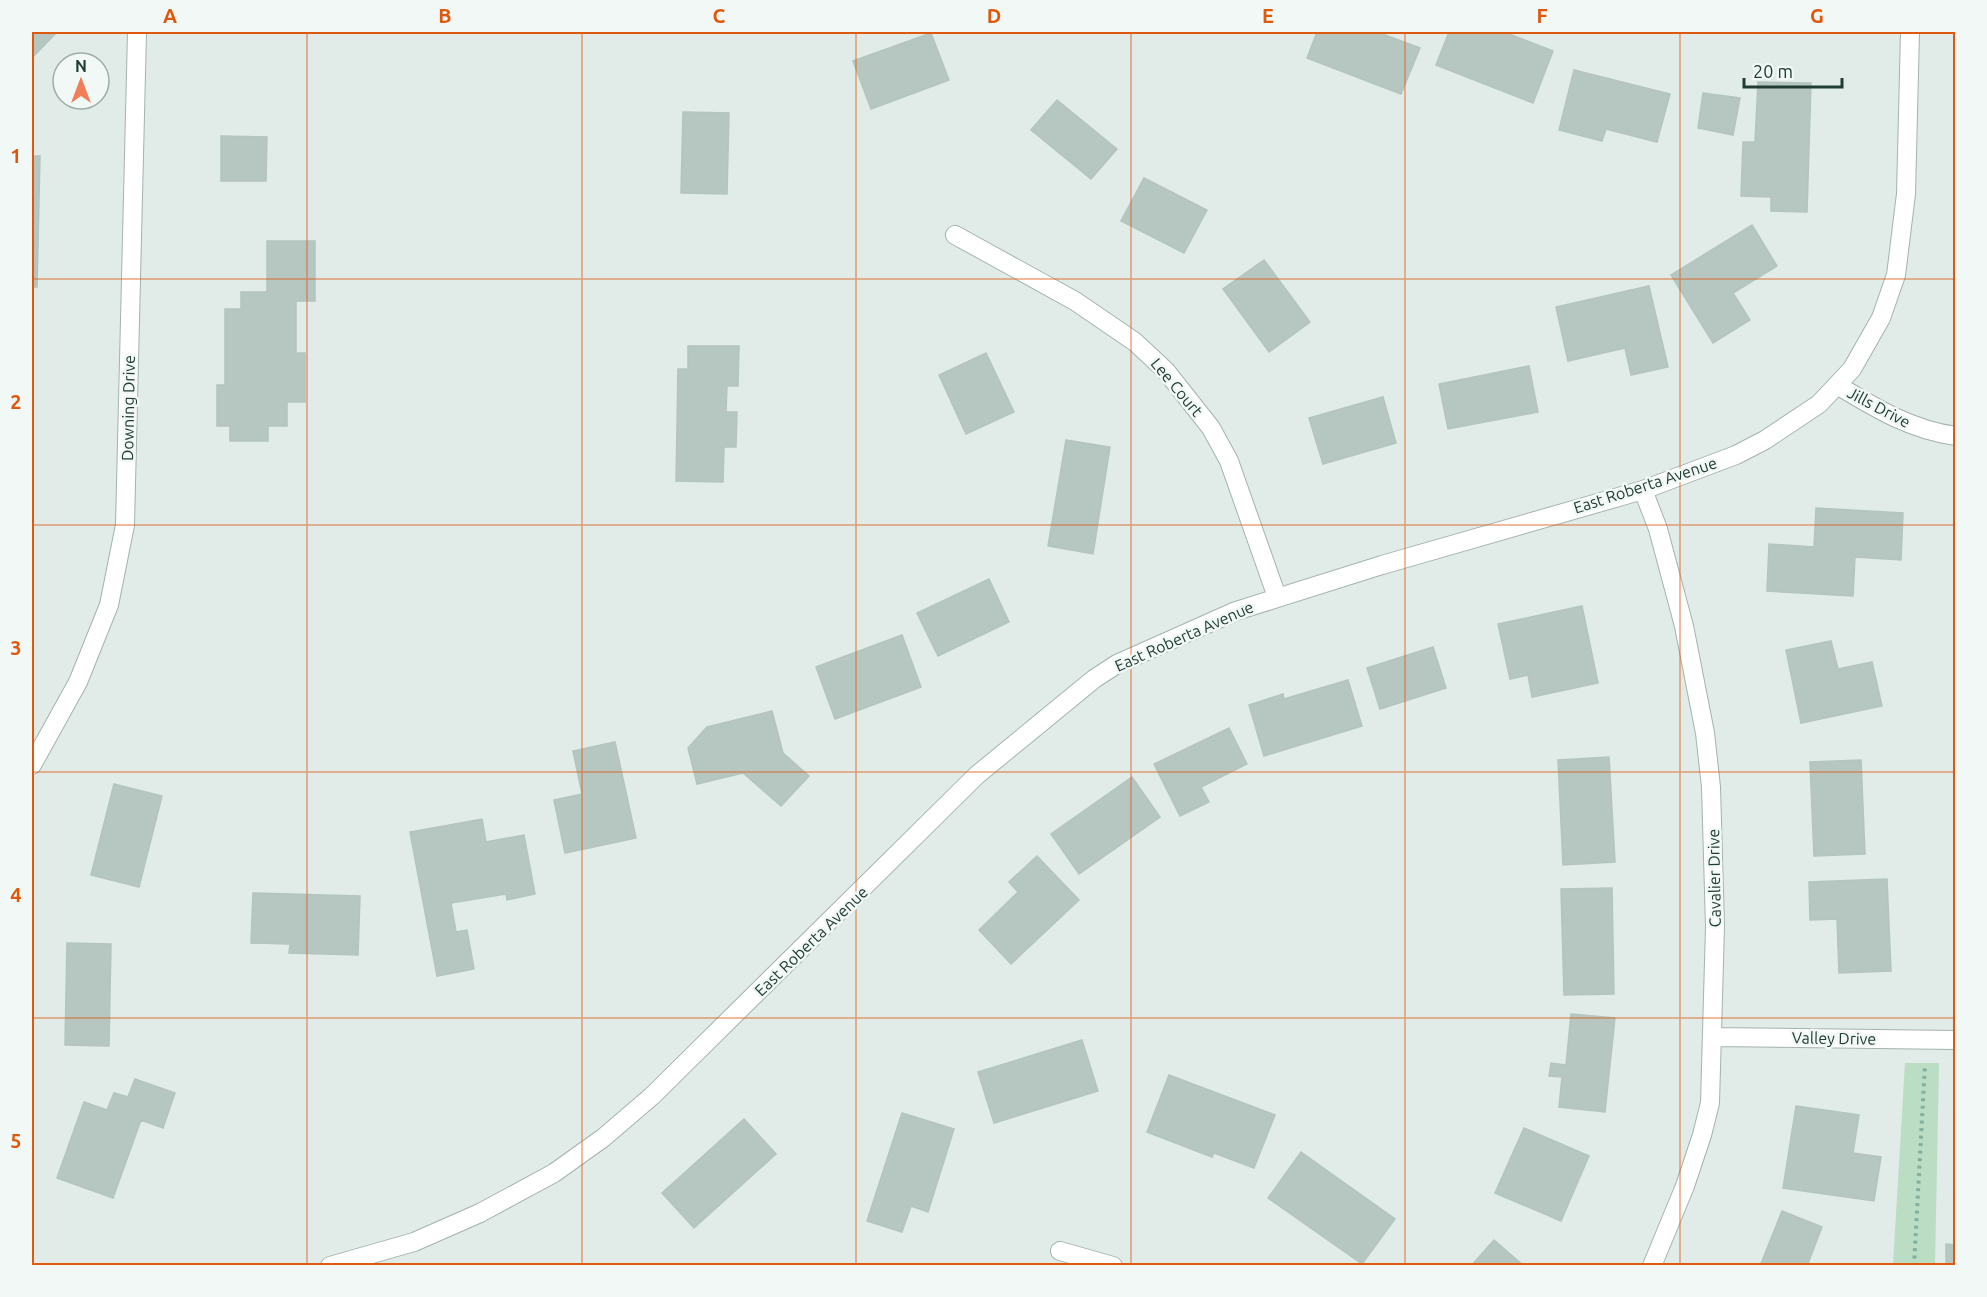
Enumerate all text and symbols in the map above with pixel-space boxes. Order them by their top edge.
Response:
text: A [163,4,177,27]
text: B [438,4,452,27]
text: C [713,4,726,27]
text: D [987,4,1001,27]
text: E [1262,4,1274,27]
text: F [1536,4,1548,27]
text: G [1810,4,1824,27]
north arrow [51,51,111,111]
scale bar [1744,51,1842,89]
text: N [75,57,87,75]
text: 20 m [1753,61,1793,81]
text: 1 [10,144,22,167]
street label: Lee Court [1148,354,1207,420]
street label: Downing Drive [118,355,138,461]
street label: Jills Drive [1844,383,1914,431]
text: 2 [10,390,22,413]
street label: East Roberta Avenue [1571,453,1719,517]
street label: East Roberta Avenue [1112,597,1256,675]
text: 3 [10,636,22,659]
street label: Cavalier Drive [1704,829,1724,927]
text: 4 [10,883,22,906]
street label: East Roberta Avenue [751,883,871,999]
street label: Valley Drive [1792,1028,1876,1048]
text: 5 [10,1129,22,1152]

